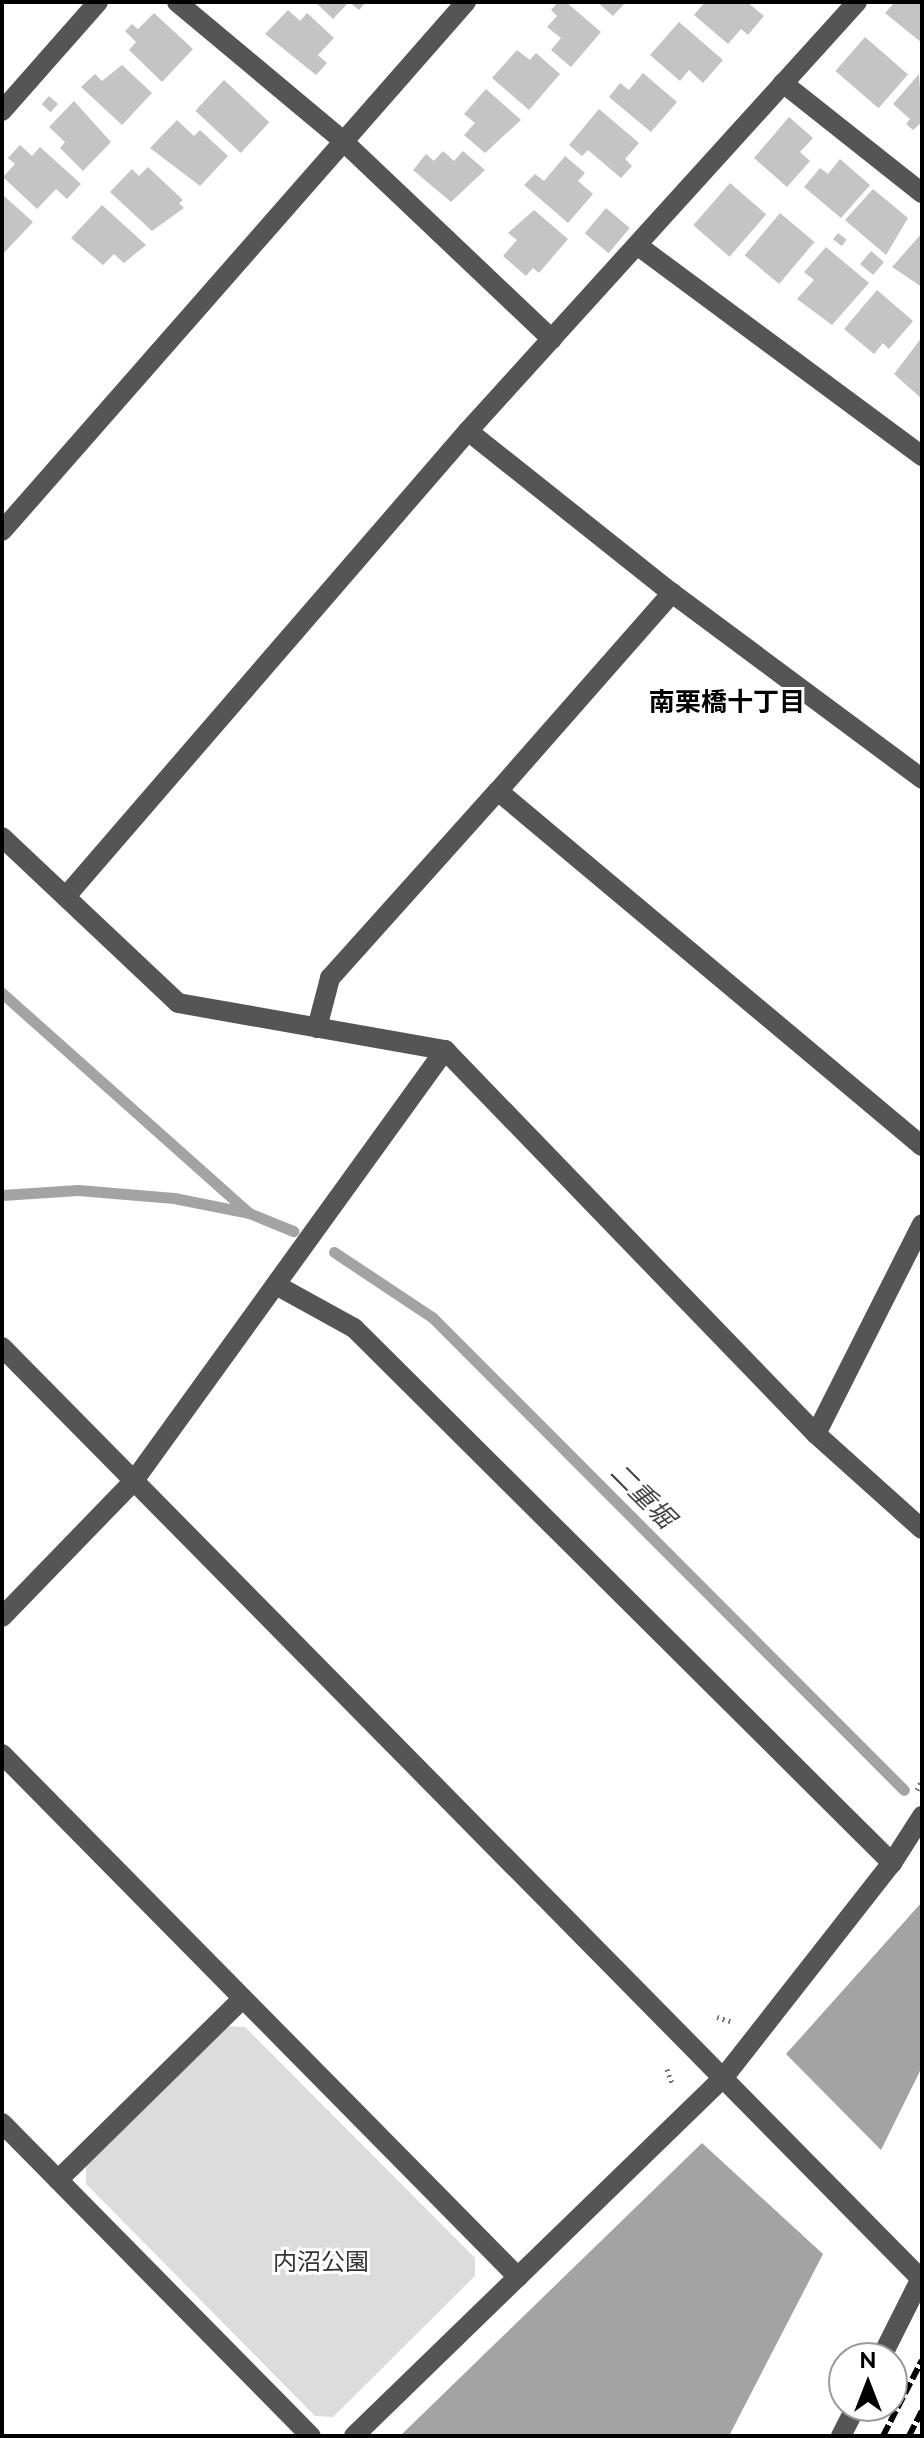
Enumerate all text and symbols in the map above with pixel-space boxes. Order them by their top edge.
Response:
district label: 南栗橋十丁目 [649,687,805,719]
water label: 二重堀 [603,1457,681,1535]
park label: 内沼公園 [273,2248,369,2276]
north arrow [828,2342,908,2422]
text: N [860,2347,876,2373]

